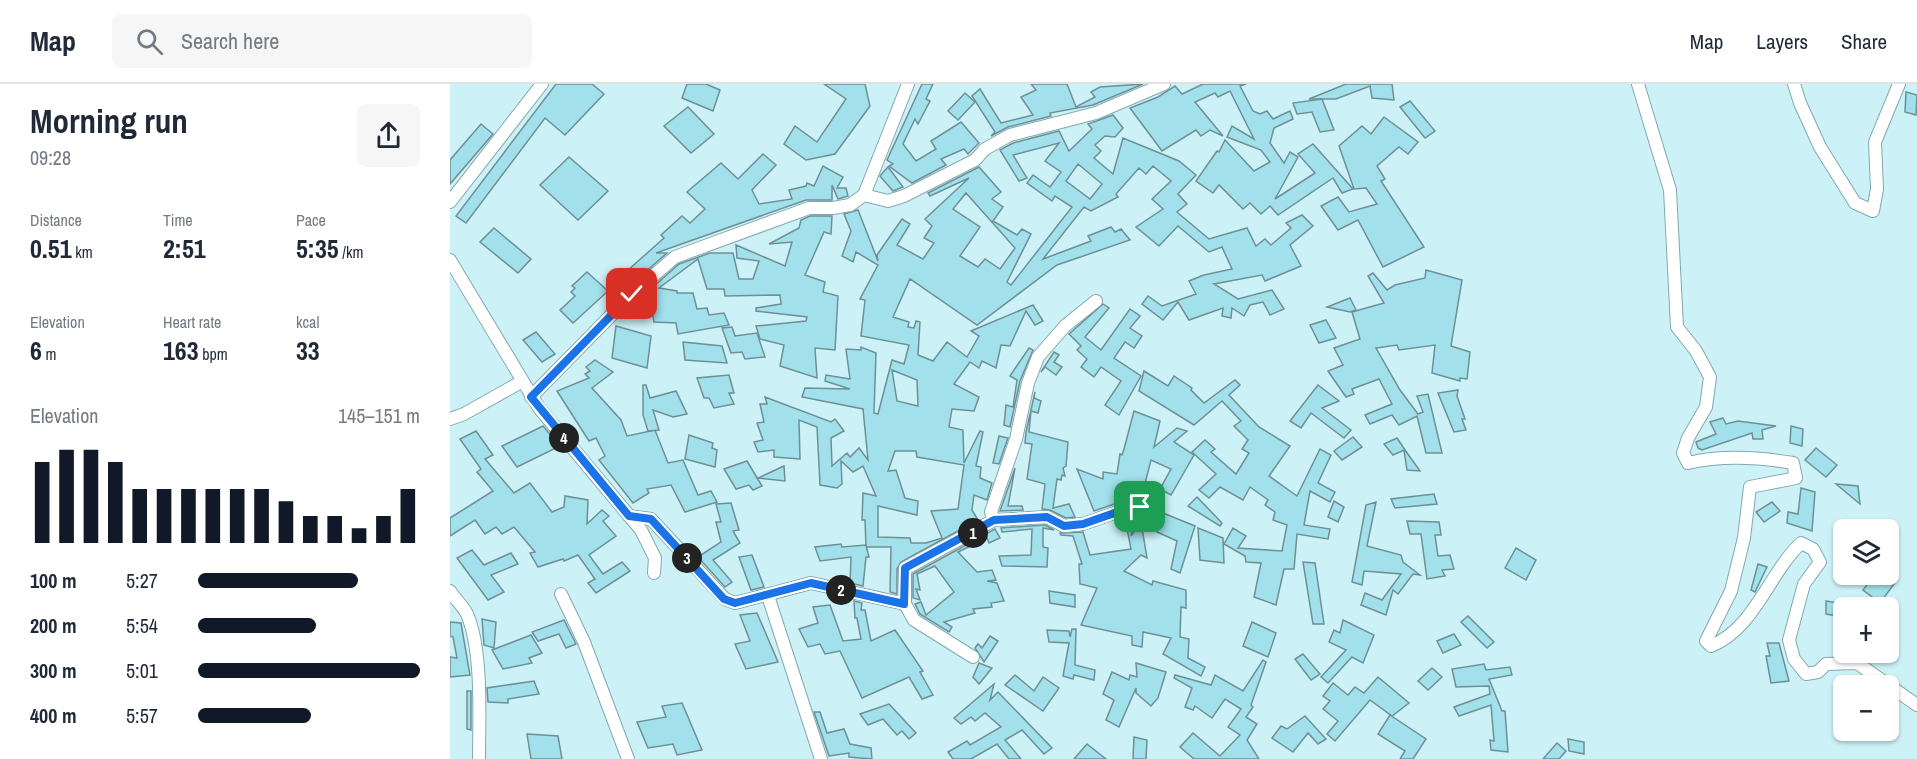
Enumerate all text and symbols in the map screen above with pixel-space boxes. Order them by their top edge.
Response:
search box [112,14,532,68]
text: Map [30,22,76,60]
icon: search [133,25,166,58]
text: Search here [181,26,279,56]
text: Map [1690,27,1723,56]
text: Layers [1756,27,1808,56]
text: Share [1841,27,1887,56]
text: Morning run [30,99,188,143]
button: share [357,104,420,167]
text: 09:28 [30,144,71,171]
text: Distance [30,209,82,231]
text: Time [163,209,193,231]
text: Pace [296,209,326,231]
text: 0.51 [30,231,72,266]
text: 2:51 [163,231,206,266]
text: 5:35 [296,231,339,266]
text: km [72,241,93,263]
text: /km [339,241,363,263]
pin [606,268,657,319]
icon: check [615,277,648,310]
text: Elevation [30,311,85,333]
text: Heart rate [163,311,221,333]
text: kcal [296,311,319,333]
text: 6 [30,333,42,368]
text: 163 [163,333,199,368]
text: 33 [296,333,320,368]
text: m [42,343,56,365]
text: bpm [199,343,228,365]
text: Elevation [30,402,98,429]
text: 145–151 m [338,402,420,429]
pin: 4 [549,423,579,453]
text: 4 [560,427,568,449]
pin [1114,481,1165,532]
icon: arrive [1123,490,1156,523]
pin: 1 [958,518,988,548]
map controls [1833,519,1899,741]
button: layers [1833,519,1899,585]
text: 1 [969,522,977,544]
pin: 3 [672,543,702,573]
text: 3 [683,547,691,569]
text: 100 m [30,567,77,594]
text: 5:27 [126,567,158,594]
pin: 2 [826,575,856,605]
text: 2 [837,579,845,601]
button: + [1833,597,1899,663]
text: 200 m [30,612,77,639]
text: 5:54 [126,612,158,639]
text: 300 m [30,657,77,684]
text: 5:01 [126,657,158,684]
button: − [1833,675,1899,741]
text: 400 m [30,702,77,729]
text: 5:57 [126,702,158,729]

